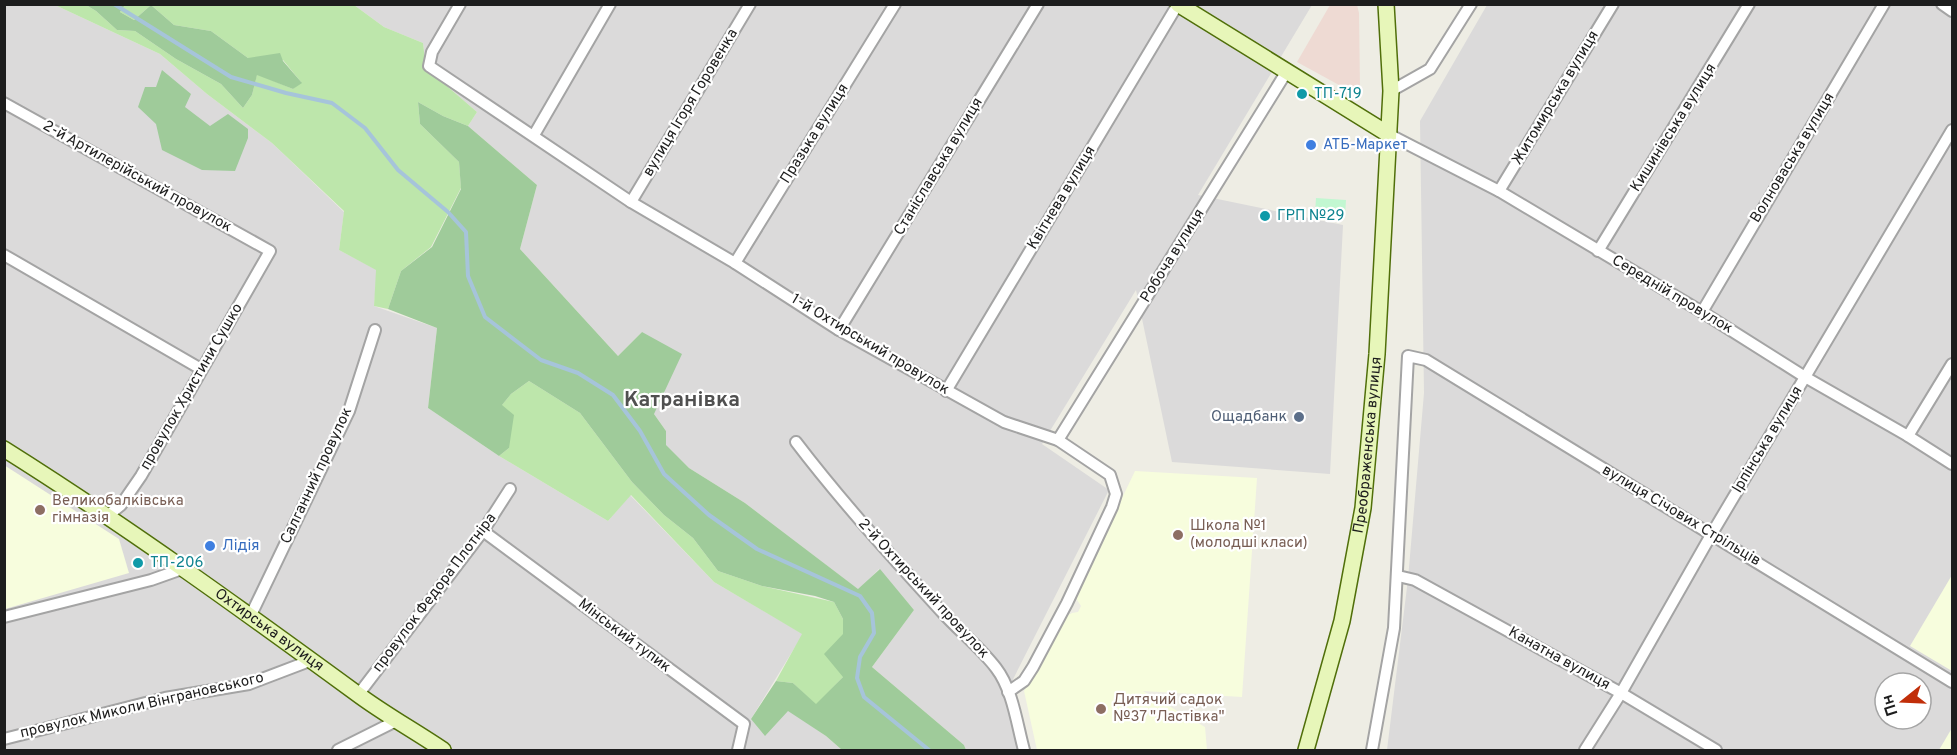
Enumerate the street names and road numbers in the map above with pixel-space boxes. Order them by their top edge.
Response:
street label: вулиця Ігоря Горовенка [639,26,743,180]
street label: Житомирська вулиця [1508,28,1604,168]
street label: Кишинівська вулиця [1627,60,1721,196]
street label: Празька вулиця [777,80,853,188]
street label: Волноваська вулиця [1747,89,1839,227]
street label: Станіславська вулиця [890,95,988,239]
street label: 2-й Артилерійський провулок [39,117,235,237]
street label: Квітнева вулиця [1024,143,1100,253]
street label: Робоча вулиця [1137,206,1209,306]
street label: Середній провулок [1608,251,1736,339]
street label: 1-й Охтирський провулок [788,290,952,400]
street label: провулок Христини Сушко [136,300,248,474]
street label: Преображенська вулиця [1349,356,1386,535]
street label: Ірпінська вулиця [1729,383,1807,497]
street label: Салганний провулок [277,405,357,547]
street label: вулиця Січових Стрільців [1598,461,1764,571]
street label: провулок Федора Плотніра [369,510,501,676]
street label: 2-й Охтирський провулок [853,515,993,663]
street label: Охтирська вулиця [211,584,327,676]
street label: Мінський тупик [574,595,674,677]
street label: Канатна вулиця [1505,623,1613,695]
street label: провулок Миколи Вінграновського [18,669,266,743]

